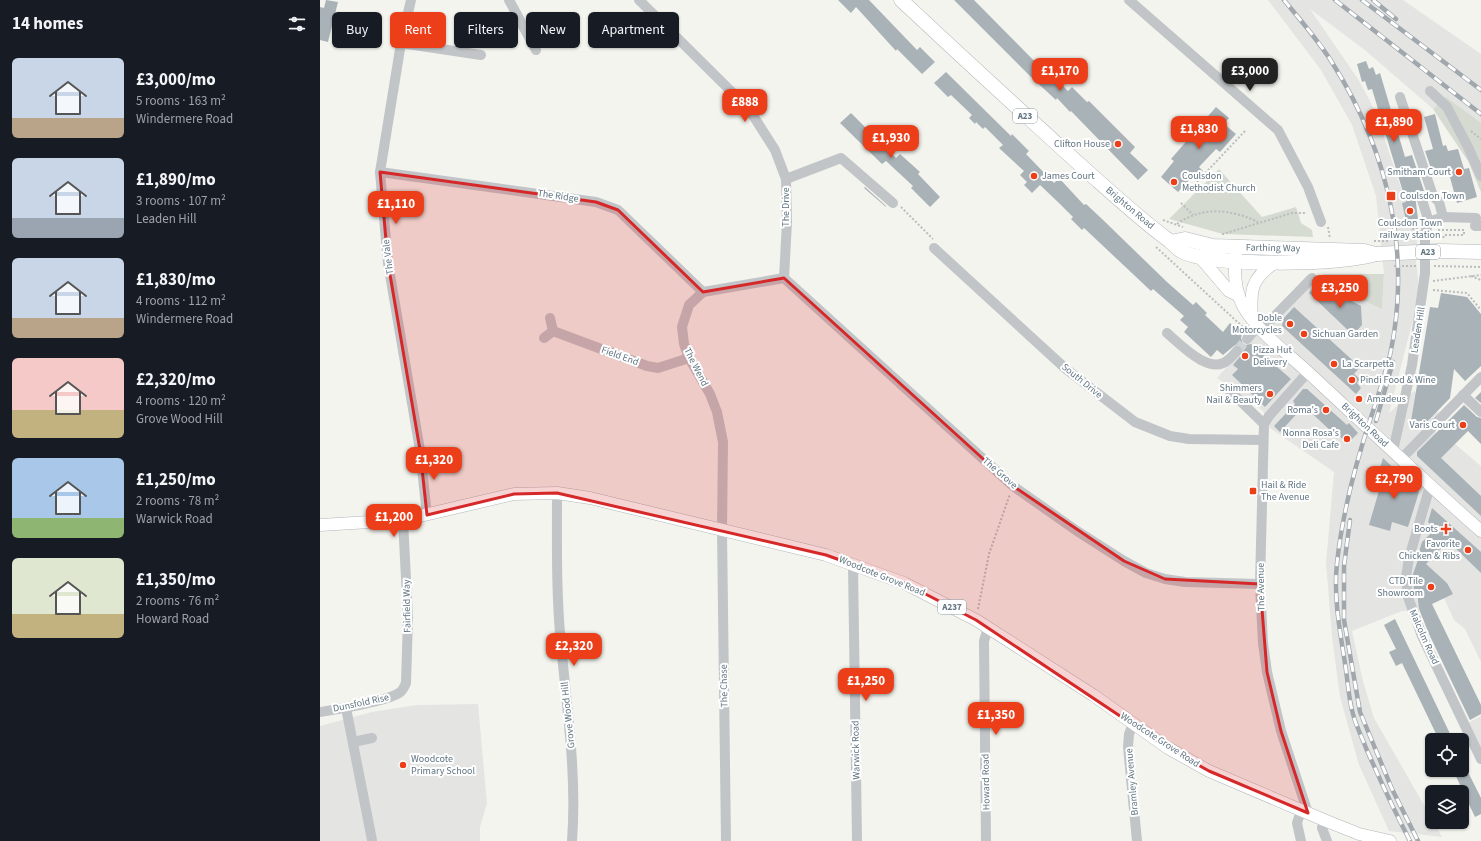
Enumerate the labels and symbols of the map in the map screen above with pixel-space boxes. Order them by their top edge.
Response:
pin: £1,170 [1027,58,1093,92]
pin: £3,000 [1217,58,1283,92]
pin: £888 [721,89,769,123]
road number: A23 [1013,109,1037,123]
pin: £1,890 [1361,109,1427,143]
pin: £1,830 [1166,116,1232,150]
pin: £1,930 [858,125,924,159]
place label: Clifton House [1054,137,1110,151]
marker: Clifton House [1113,139,1123,149]
place label: Smitham Court [1387,165,1452,179]
marker: Smitham Court [1454,167,1464,177]
place label: James Court [1042,169,1095,183]
place label: Coulsdon Methodist Church [1182,169,1256,195]
marker: James Court [1029,171,1039,181]
marker: Coulsdon Methodist Church [1169,177,1179,187]
street label: Brighton Road [1103,183,1157,233]
street label: The Ridge [537,186,579,206]
street label: The Drive [779,187,793,227]
place label: Coulsdon Town [1400,189,1465,203]
marker: Coulsdon Town [1385,190,1397,202]
pin: £1,110 [363,191,429,225]
marker: Coulsdon Town railway station [1405,206,1415,216]
place label: Coulsdon Town railway station [1378,216,1442,242]
street label: The Vale [379,239,397,275]
street label: Farthing Way [1246,241,1301,255]
road number: A23 [1416,245,1440,259]
pin: £3,250 [1307,275,1373,309]
street label: Leaden Hill [1407,305,1429,354]
place label: Doble Motorcycles [1232,311,1282,337]
marker: Doble Motorcycles [1285,319,1295,329]
place label: Sichuan Garden [1312,327,1378,341]
marker: Sichuan Garden [1299,329,1309,339]
street label: Field End [599,343,641,369]
place label: Pizza Hut Delivery [1253,343,1292,369]
street label: The Wend [680,345,712,389]
marker: Pizza Hut Delivery [1240,351,1250,361]
place label: La Scarpetta [1342,357,1394,371]
marker: La Scarpetta [1329,359,1339,369]
street label: South Drive [1059,360,1105,402]
place label: Pindi Food & Wine [1360,373,1436,387]
marker: Pindi Food & Wine [1347,375,1357,385]
place label: Shimmers Nail & Beauty [1206,381,1262,407]
marker: Shimmers Nail & Beauty [1265,389,1275,399]
place label: Amadeus [1367,392,1406,406]
marker: Amadeus [1354,394,1364,404]
street label: Brighton Road [1338,399,1392,451]
place label: Roma's [1287,403,1318,417]
marker: Roma's [1321,405,1331,415]
place label: Varis Court [1409,418,1456,432]
marker: Varis Court [1458,420,1468,430]
place label: Nonna Rosa's Deli Cafe [1282,426,1339,452]
marker: Nonna Rosa's Deli Cafe [1342,434,1352,444]
pin: £1,320 [401,447,467,481]
street label: The Grove [979,454,1021,492]
pin: £2,790 [1361,466,1427,500]
place label: Hail & Ride The Avenue [1261,478,1310,504]
marker: Hail & Ride The Avenue [1248,486,1258,496]
pin: £1,200 [361,504,427,538]
place label: Boots [1414,522,1438,536]
marker: Boots [1441,524,1451,534]
place label: Favorite Chicken & Ribs [1399,537,1460,563]
marker: Favorite Chicken & Ribs [1463,545,1473,555]
street label: Woodcote Grove Road [837,552,927,600]
street label: The Avenue [1254,563,1268,611]
place label: CTD Tile Showroom [1377,574,1423,600]
street label: Fairfield Way [400,579,414,633]
marker: CTD Tile Showroom [1426,582,1436,592]
road number: A237 [938,600,966,614]
street label: Malcolm Road [1406,607,1442,667]
pin: £2,320 [541,633,607,667]
street label: The Chase [717,664,731,708]
pin: £1,250 [833,668,899,702]
street label: Grove Wood Hill [557,681,578,749]
street label: Dunsfold Rise [332,690,390,716]
pin: £1,350 [963,702,1029,736]
street label: Woodcote Grove Road [1118,709,1202,771]
street label: Warwick Road [848,720,864,780]
street label: Bramley Avenue [1122,748,1142,816]
place label: Woodcote Primary School [411,752,475,778]
street label: Howard Road [979,754,993,810]
marker: Woodcote Primary School [398,760,408,770]

